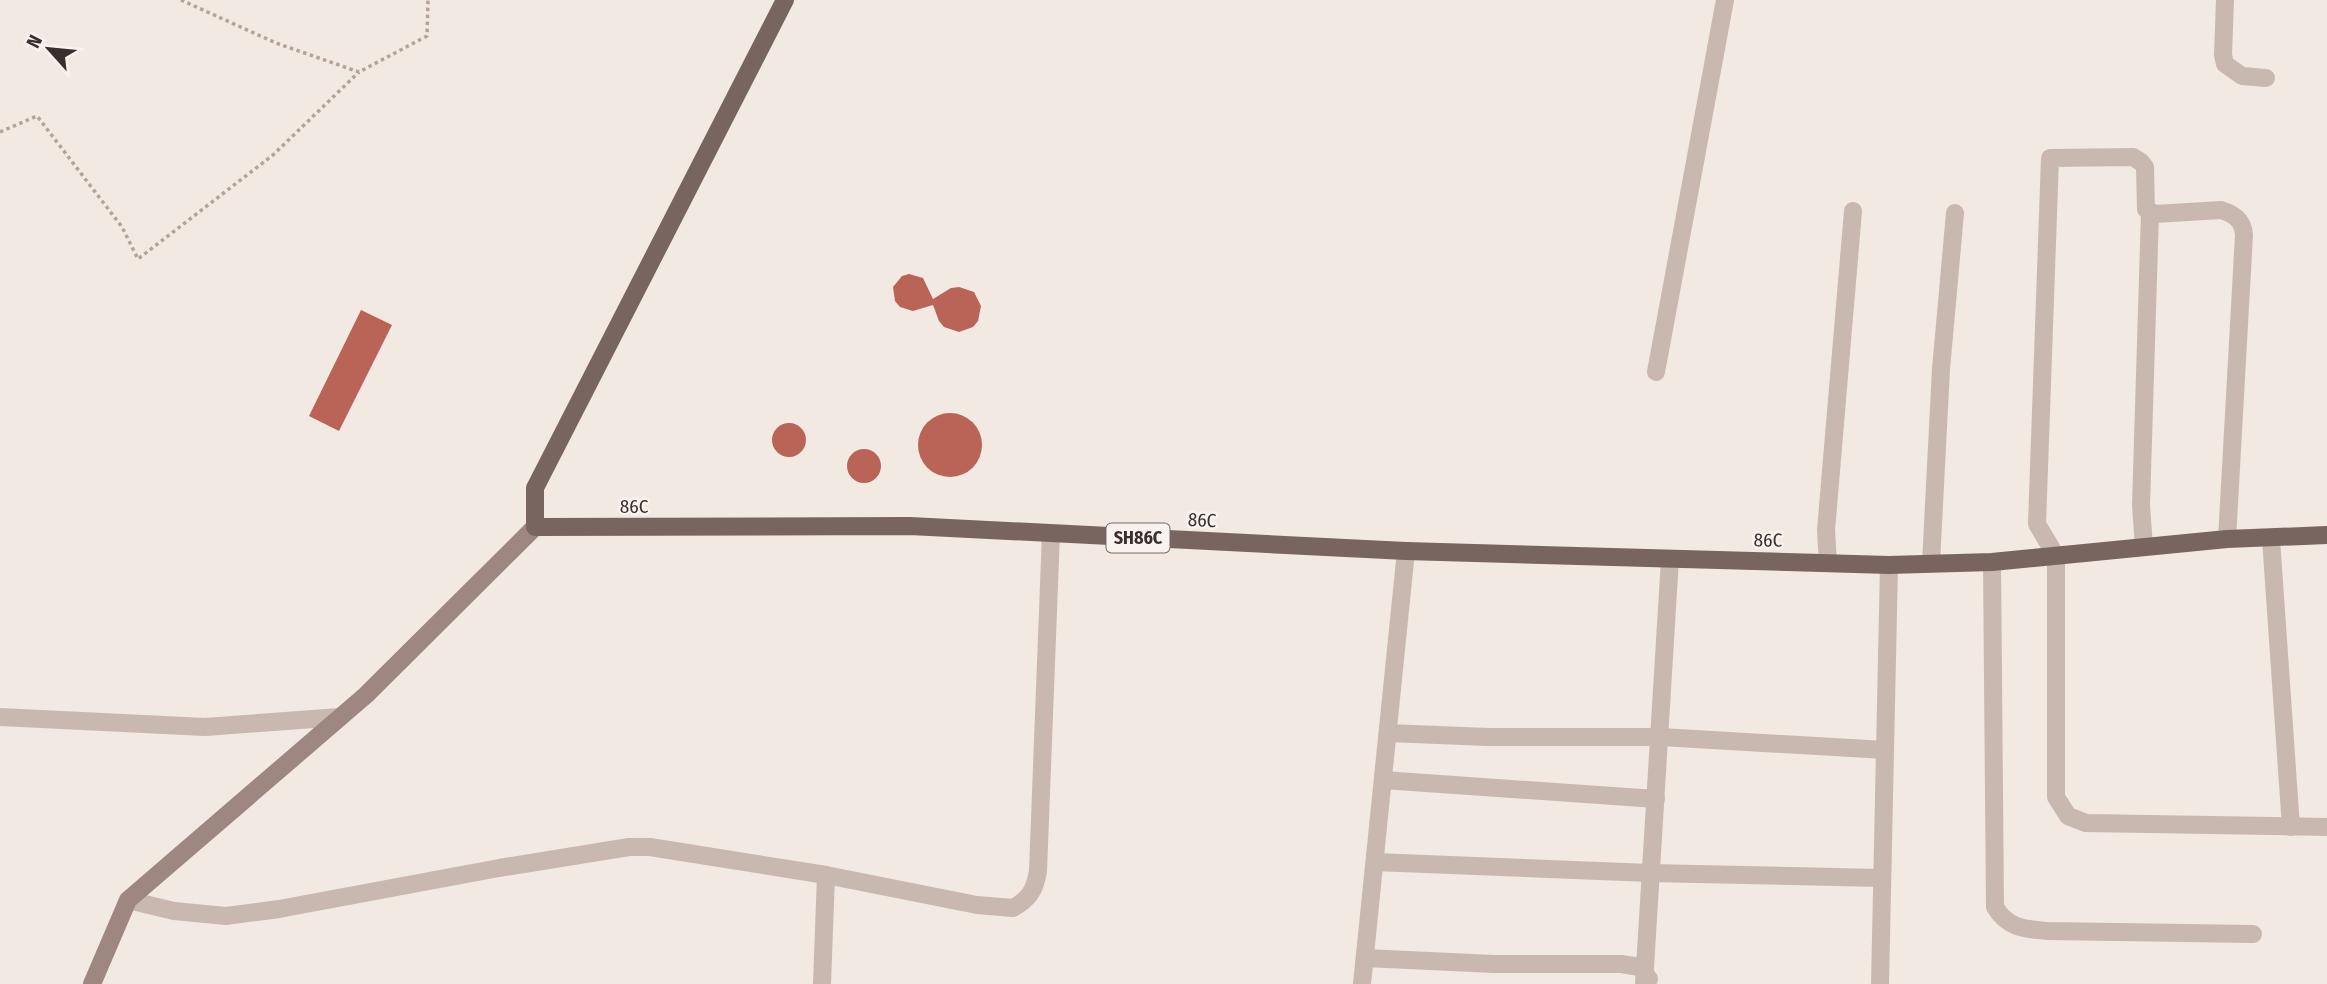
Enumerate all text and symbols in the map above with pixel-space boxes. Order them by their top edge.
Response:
north arrow [14,14,84,84]
text: N [21,31,47,52]
street label: 86C [620,495,649,518]
street label: 86C [1187,508,1217,532]
road number: SH86C [1106,524,1170,552]
street label: 86C [1754,528,1783,552]

